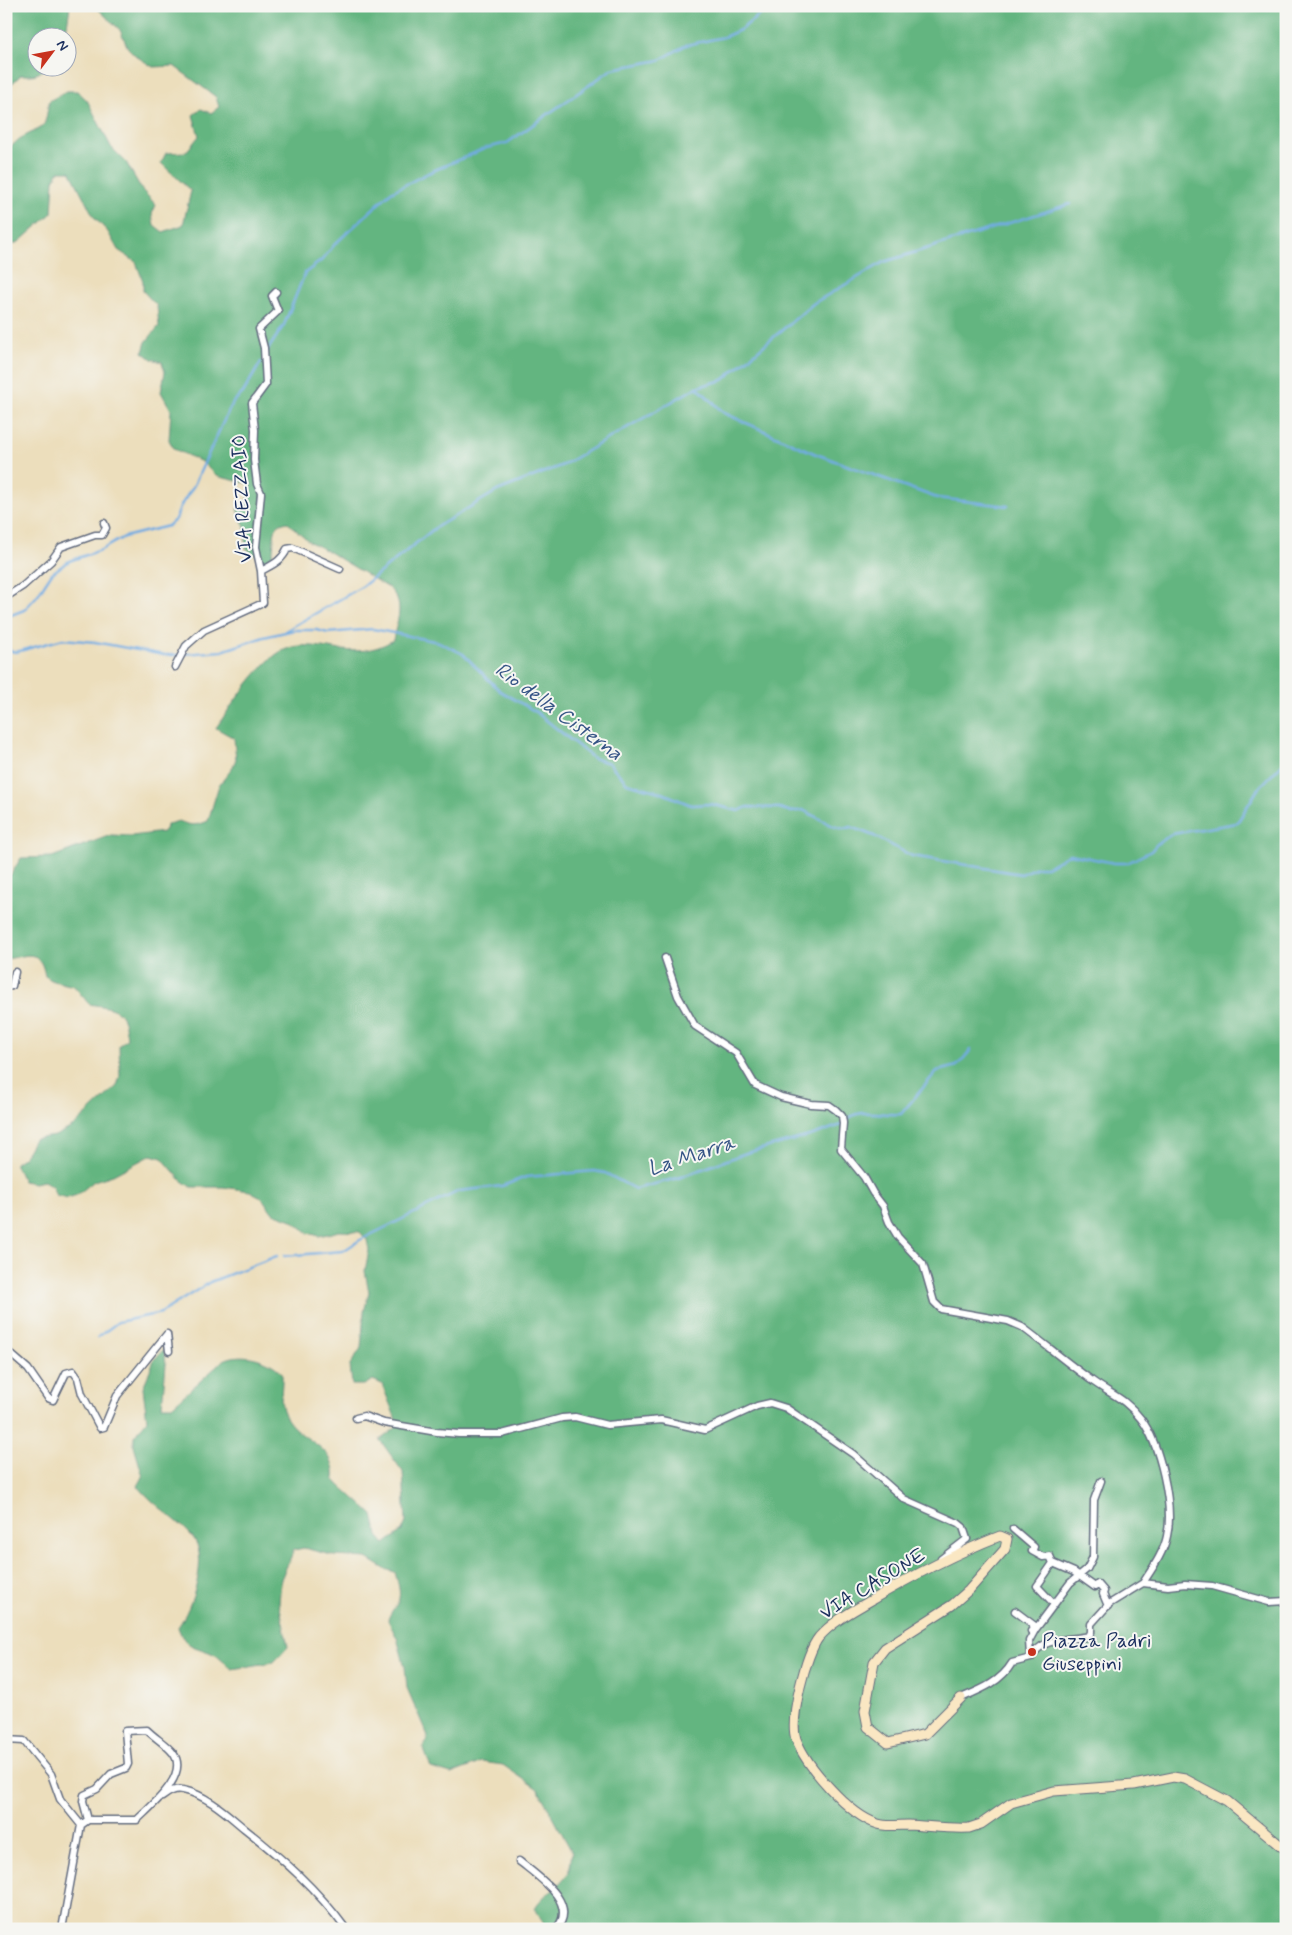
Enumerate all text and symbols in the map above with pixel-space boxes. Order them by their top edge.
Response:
north arrow [28,28,78,78]
text: N [52,37,72,54]
street label: VIA REZZAIO [226,434,259,564]
water label: Rio della Cisterna [489,656,628,767]
water label: La Marra [644,1128,740,1183]
street label: VIA CASONE [815,1542,931,1627]
place label: Piazza Padri Giuseppini [1042,1628,1151,1678]
marker: Piazza Padri Giuseppini [1026,1646,1038,1658]

